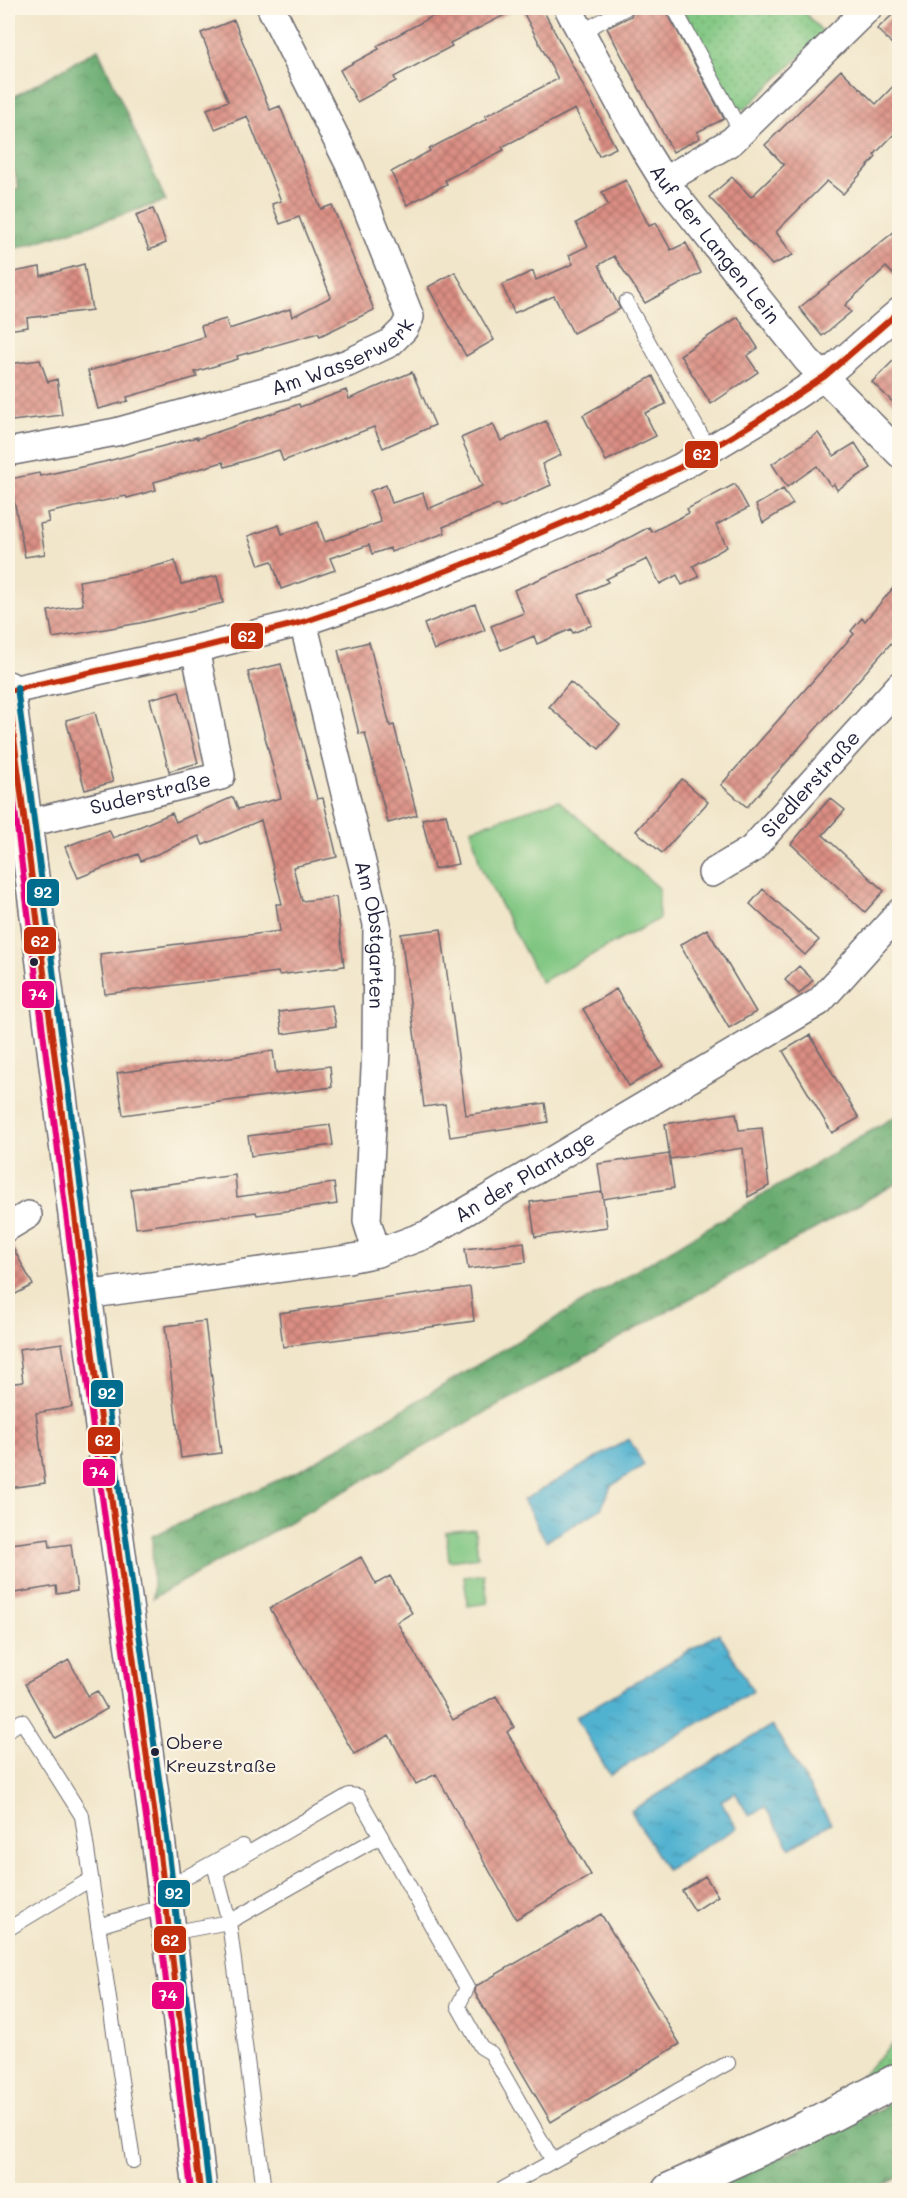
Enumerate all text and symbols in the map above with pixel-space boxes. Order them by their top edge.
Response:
street label: Auf der Langen Lein [645,159,787,329]
street label: Am Wasserwerk [268,314,419,400]
line badge: 62 [684,440,719,469]
text: 62 [693,443,711,464]
line badge: 62 [230,622,264,650]
text: 62 [238,625,256,646]
street label: Siedlerstraße [755,724,865,843]
street label: Suderstraße [87,765,213,820]
street label: Am Obstgarten [350,858,391,1009]
line badge: 92 [26,878,60,907]
text: 92 [34,881,52,902]
line badge: 62 [23,926,57,955]
text: 62 [31,930,49,951]
unlabelled marker [28,956,40,968]
line badge: 74 [21,980,55,1009]
text: 74 [28,983,48,1004]
street label: An der Plantage [449,1124,599,1227]
line badge: 92 [90,1379,124,1408]
text: 92 [98,1382,116,1403]
line badge: 62 [87,1426,121,1455]
text: 62 [95,1429,113,1450]
line badge: 74 [82,1458,116,1487]
text: 74 [89,1461,109,1482]
place label: Obere Kreuzstraße [166,1730,276,1777]
marker: Obere Kreuzstraße [149,1746,161,1758]
line badge: 92 [157,1879,191,1908]
text: 92 [165,1882,183,1903]
line badge: 62 [153,1925,187,1954]
text: 62 [161,1929,179,1950]
line badge: 74 [151,1981,185,2010]
text: 74 [158,1984,178,2005]

